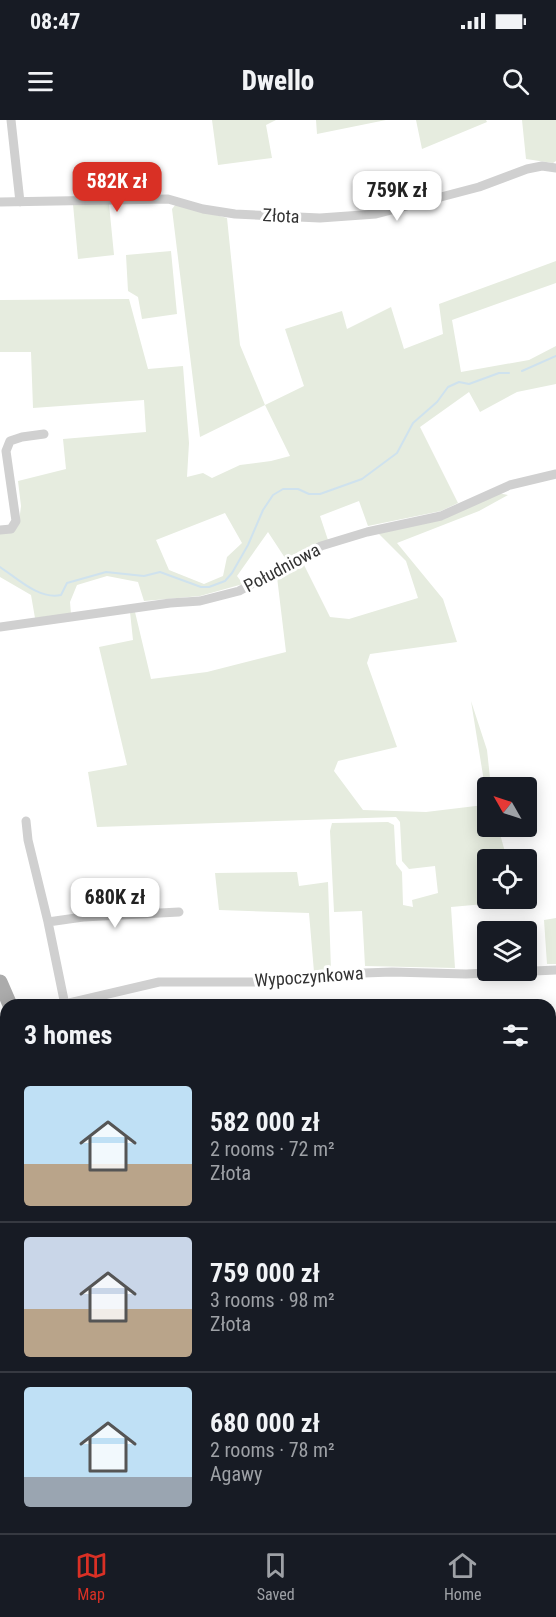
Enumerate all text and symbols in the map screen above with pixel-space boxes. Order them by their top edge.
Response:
text: 08:47 [30,9,81,34]
icon: menu [24,65,57,98]
text: Dwello [242,65,314,97]
icon: search [499,65,532,98]
pin: 582K zł [62,162,172,213]
text: 582K zł [87,169,147,193]
pin: 759K zł [342,171,452,222]
text: 759K zł [367,178,427,202]
street label: Złota [262,204,300,227]
street label: Południowa [240,539,323,596]
north arrow [477,777,537,837]
map controls [477,777,537,981]
button: locate [477,849,537,909]
pin: 680K zł [60,878,170,929]
text: 680K zł [85,885,145,909]
button: layers [477,921,537,981]
street label: Wypoczynkowa [254,962,364,991]
icon: filters [499,1019,532,1052]
text: 3 homes [24,1020,112,1050]
text: 582 000 zł [210,1107,320,1137]
icon: home [72,1110,144,1182]
text: 2 rooms · 72 m² [210,1137,335,1161]
text: Złota [210,1161,251,1185]
text: 759 000 zł [210,1258,320,1288]
icon: home [72,1261,144,1333]
text: 3 rooms · 98 m² [210,1288,335,1312]
text: Złota [210,1312,251,1336]
text: 680 000 zł [210,1408,320,1438]
icon: home [72,1411,144,1483]
text: 2 rooms · 78 m² [210,1438,335,1462]
text: Agawy [210,1462,262,1486]
tab: Map [75,1549,108,1604]
tab: Saved [257,1549,295,1604]
tab: Home [444,1549,481,1604]

